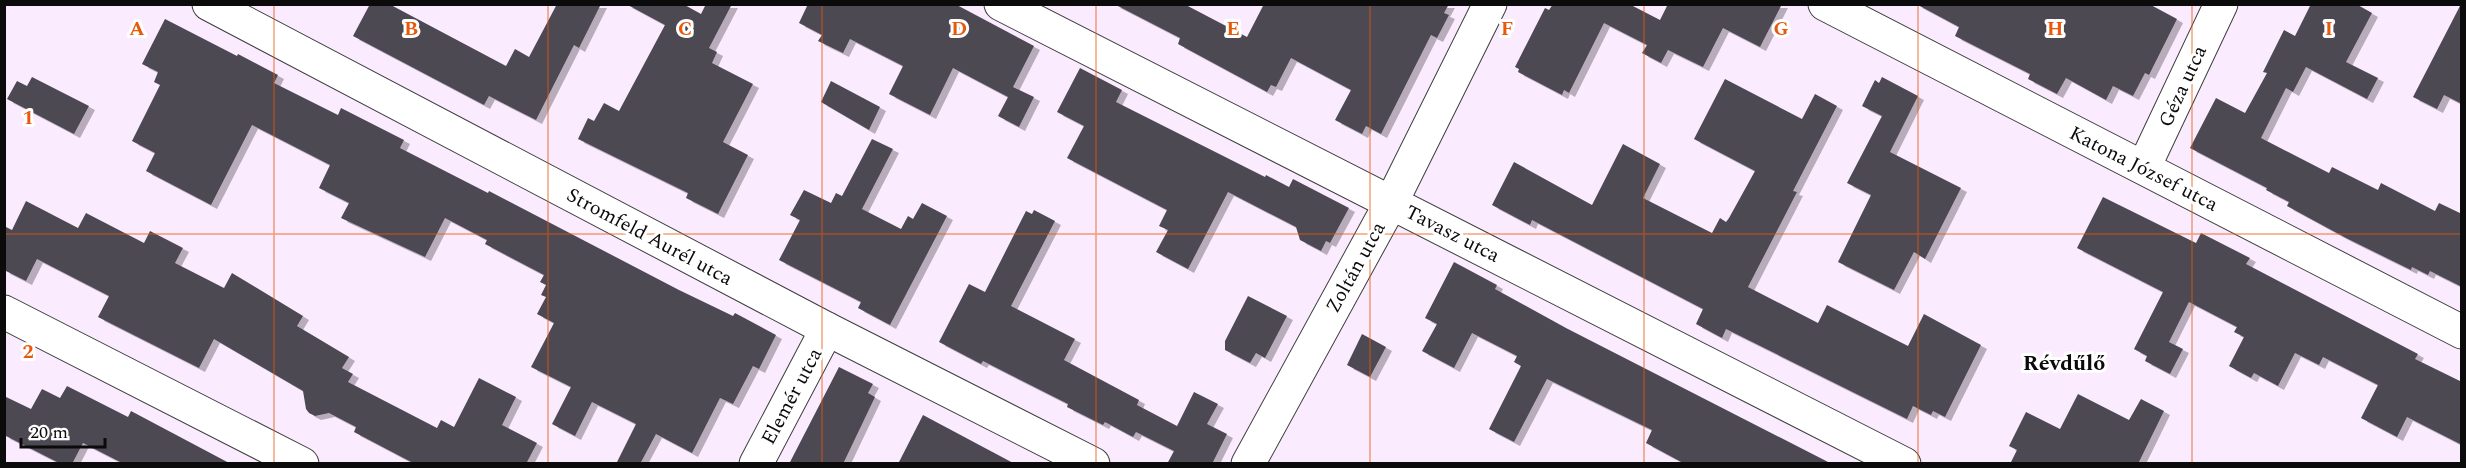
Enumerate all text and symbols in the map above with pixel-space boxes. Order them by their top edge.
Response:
text: A [129,14,145,44]
text: B [404,14,418,44]
text: C [678,14,692,44]
text: D [951,14,967,44]
text: E [1226,14,1240,44]
text: F [1501,14,1513,44]
text: G [1773,14,1789,44]
text: H [2047,14,2063,44]
text: I [2325,14,2333,44]
street label: Géza utca [2151,40,2215,132]
text: 1 [22,103,34,133]
street label: Katona József utca [2064,118,2223,219]
street label: Stromfeld Aurél utca [561,180,738,294]
street label: Tavasz utca [1400,197,1505,271]
street label: Zoltán utca [1318,216,1393,319]
text: 2 [22,337,34,367]
street label: Elemér utca [754,342,830,450]
district label: Révdűlő [2023,347,2105,380]
scale bar [21,411,105,449]
text: 20 m [30,419,68,446]

